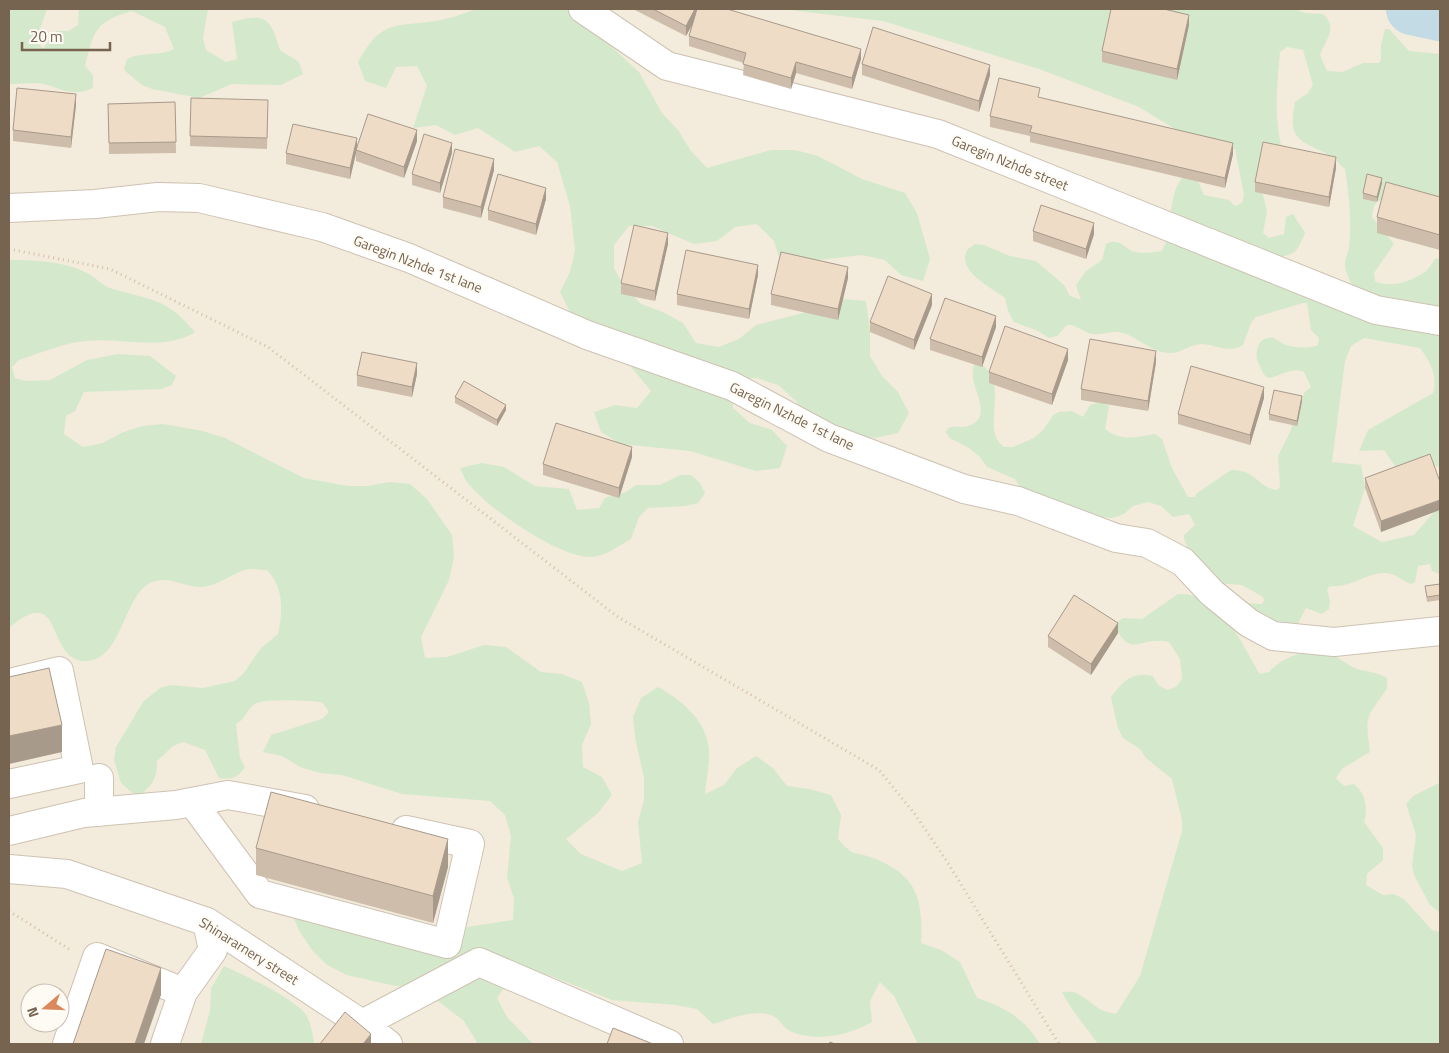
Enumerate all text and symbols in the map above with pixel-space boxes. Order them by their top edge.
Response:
scale bar [22,20,110,52]
text: 20 m [30,25,63,48]
street label: Garegin Nzhde street [949,130,1072,196]
street label: Garegin Nzhde 1st lane [351,229,486,298]
street label: Garegin Nzhde 1st lane [726,376,858,455]
street label: Shinararnery street [195,912,303,990]
north arrow [20,983,70,1033]
text: N [21,1004,44,1020]

